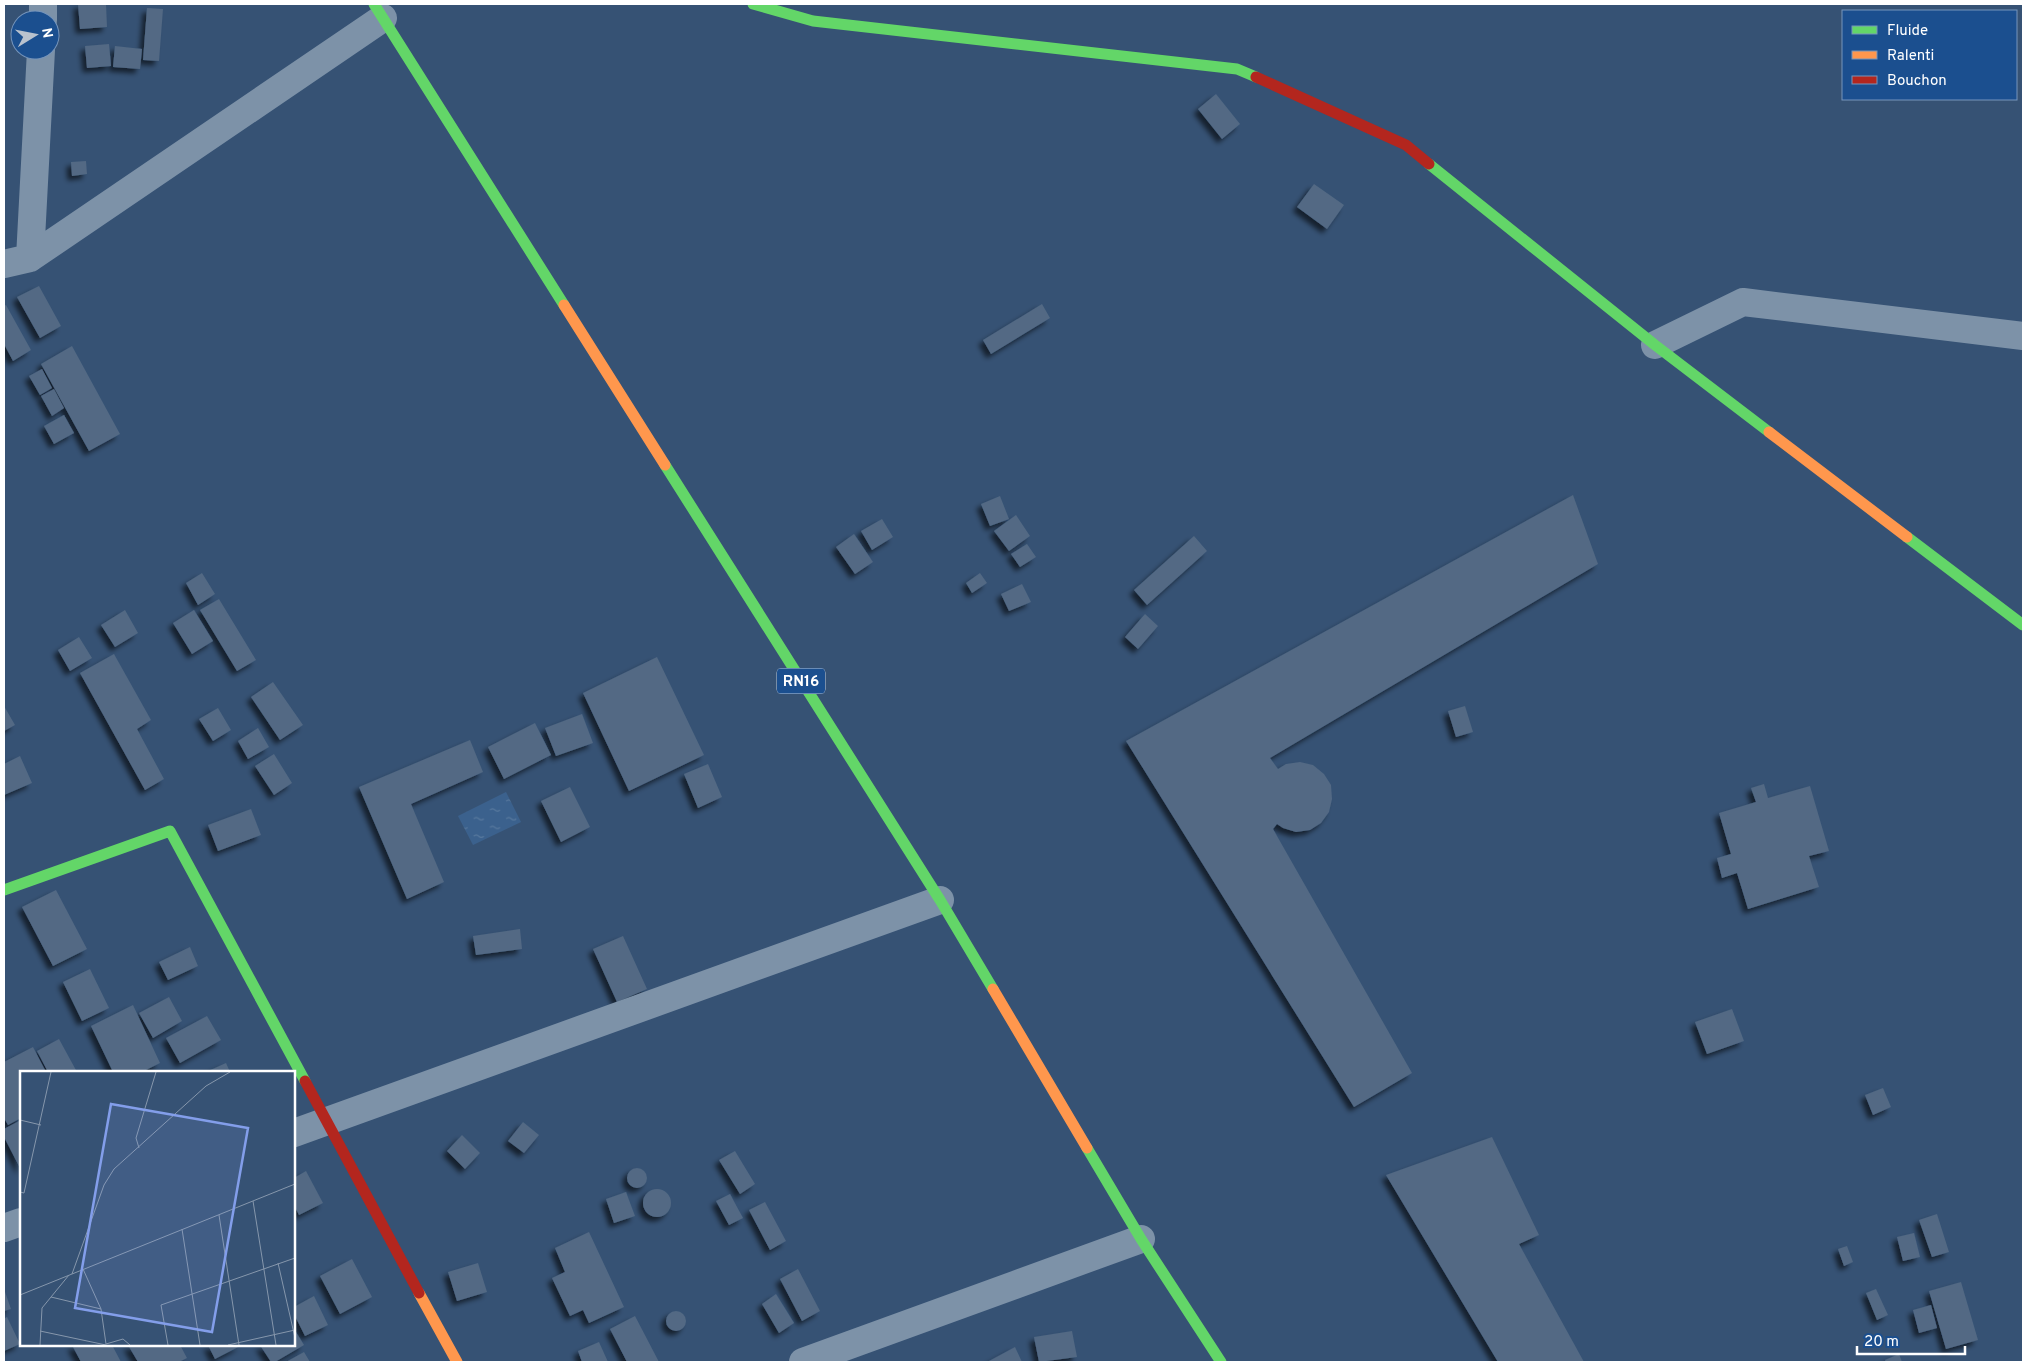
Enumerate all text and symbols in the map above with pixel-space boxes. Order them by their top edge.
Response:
north arrow [10,10,60,60]
legend [1842,10,2017,100]
text: Fluide [1887,22,1928,41]
text: N [37,27,56,39]
text: Ralenti [1887,47,1934,66]
text: Bouchon [1887,72,1947,91]
road number: RN16 [777,668,825,694]
inset map [20,1071,295,1346]
scale bar [1857,1324,1964,1356]
text: 20 m [1864,1333,1899,1352]

